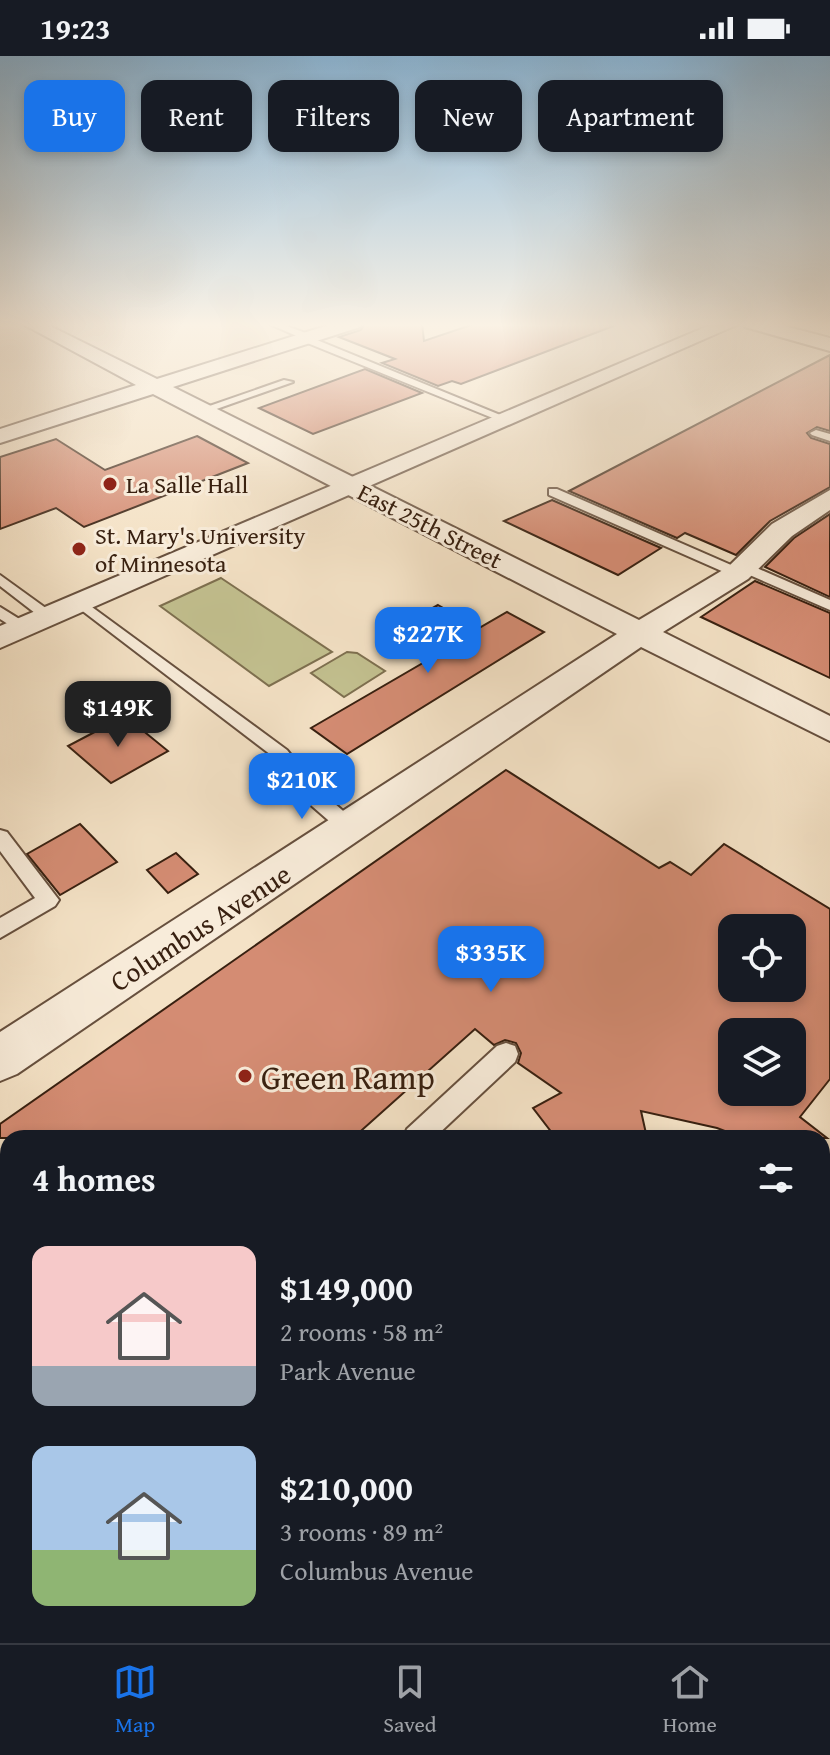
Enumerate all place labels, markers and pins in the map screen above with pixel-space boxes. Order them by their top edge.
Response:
place label: La Salle Hall [126,467,248,502]
marker: La Salle Hall [101,475,119,493]
place label: St. Mary's University of Minnesota [95,518,305,581]
marker: St. Mary's University of Minnesota [70,540,88,558]
pin: $227K [372,607,484,675]
pin: $149K [62,681,174,749]
pin: $210K [246,753,358,821]
pin: $335K [435,926,547,994]
place label: Green Ramp [261,1052,435,1101]
marker: Green Ramp [236,1067,254,1085]

